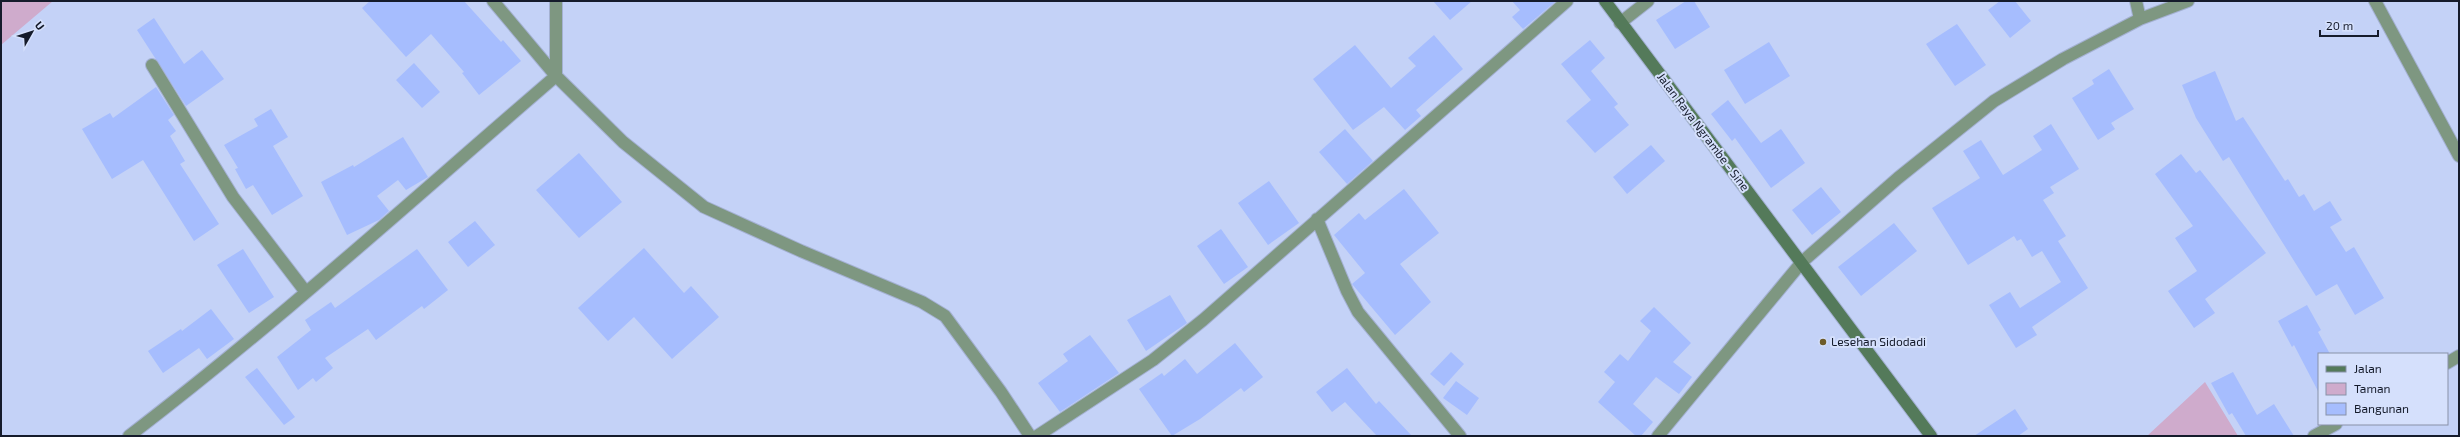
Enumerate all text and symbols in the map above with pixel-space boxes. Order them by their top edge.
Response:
north arrow [12,12,52,52]
scale bar [2320,12,2378,38]
text: U [33,18,48,32]
text: 20 m [2326,18,2353,32]
street label: Jalan Raya Ngrambe - Sine [1655,70,1753,193]
place label: Lesehan Sidodadi [1831,334,1926,348]
marker: Lesehan Sidodadi [1818,337,1828,347]
legend [2318,353,2448,425]
text: Jalan [2354,361,2382,375]
text: Taman [2354,381,2391,395]
text: Bangunan [2354,401,2409,415]

